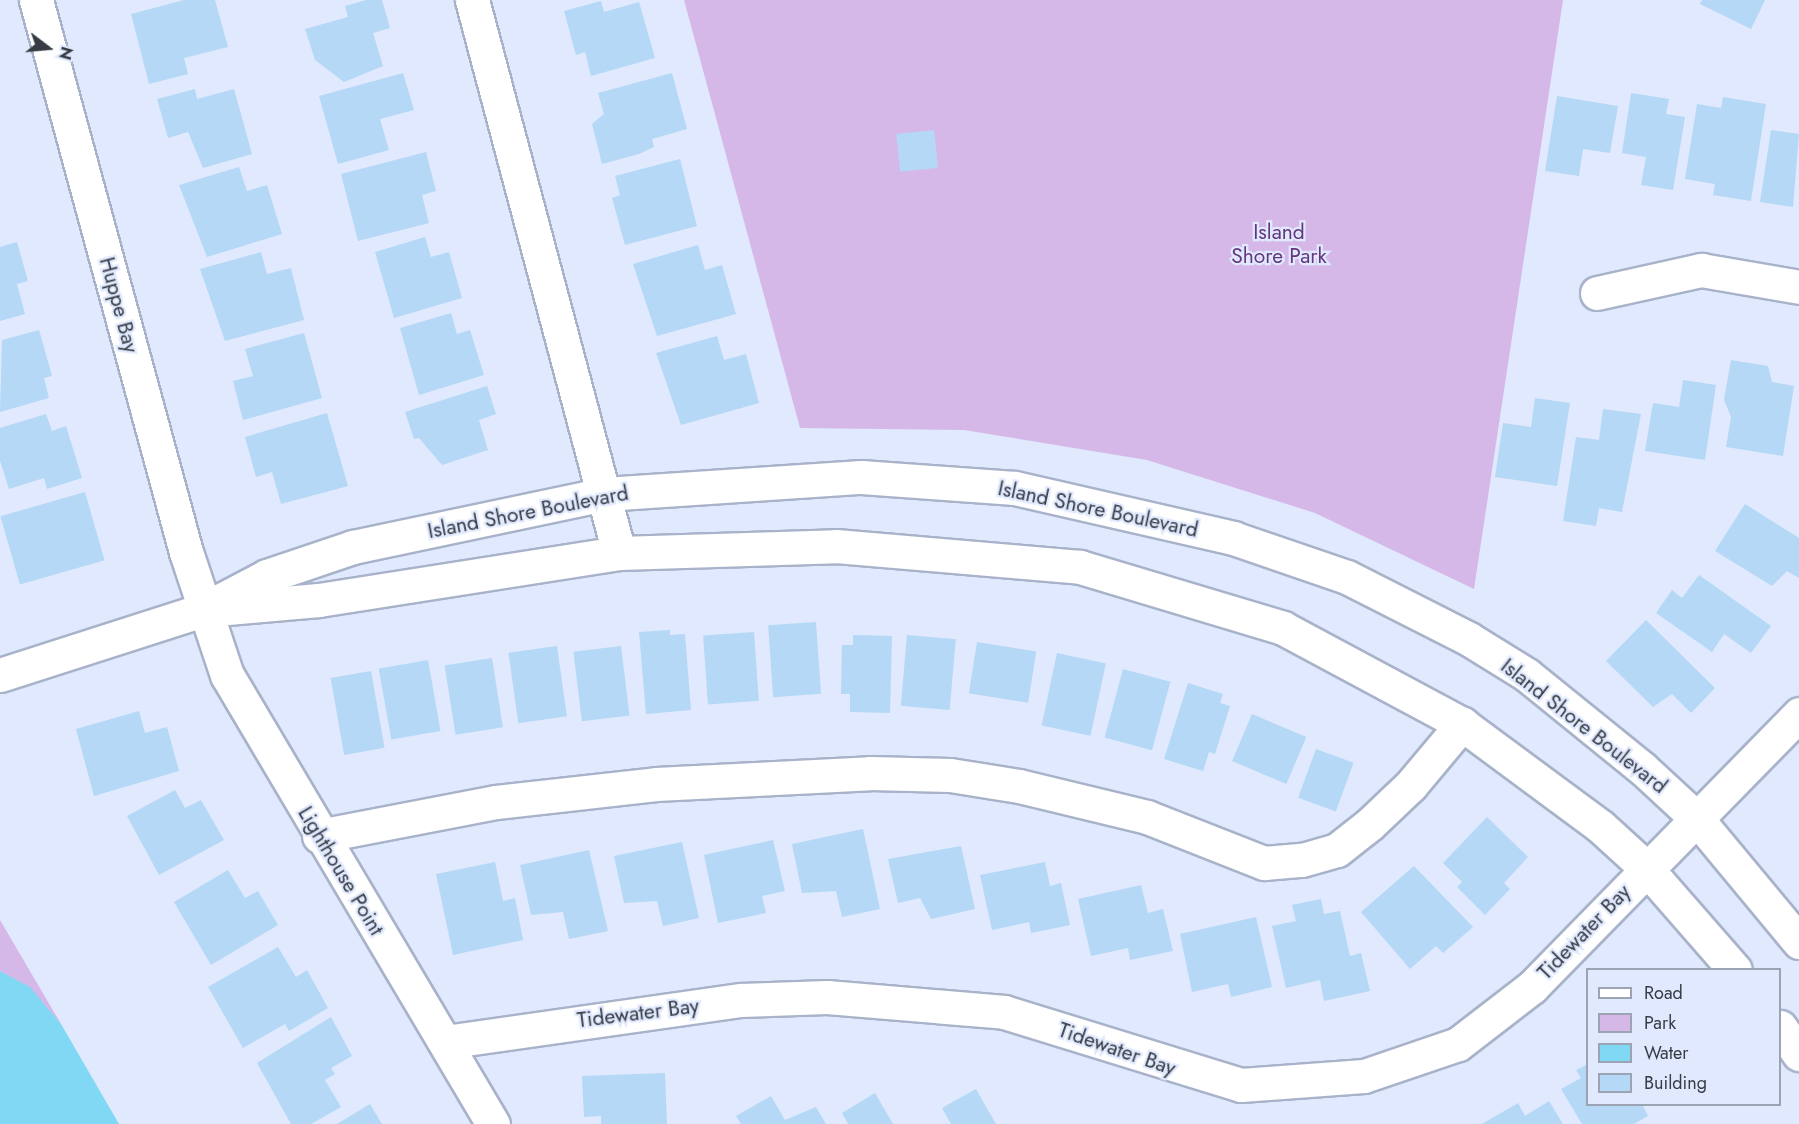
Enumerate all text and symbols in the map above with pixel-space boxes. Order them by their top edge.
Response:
north arrow [18,18,78,78]
text: N [53,44,79,62]
park label: Island Shore Park [1231,219,1327,269]
street label: Huppe Bay [94,254,144,356]
street label: Island Shore Boulevard [996,475,1200,543]
street label: Island Shore Boulevard [426,480,630,544]
street label: Island Shore Boulevard [1496,653,1672,799]
street label: Lighthouse Point [293,802,389,940]
street label: Tidewater Bay [1532,879,1636,985]
legend [1586,968,1781,1106]
text: Road [1644,980,1683,1006]
street label: Tidewater Bay [576,993,700,1033]
text: Park [1644,1010,1676,1036]
street label: Tidewater Bay [1055,1017,1179,1081]
text: Water [1644,1040,1688,1066]
text: Building [1644,1070,1707,1096]

